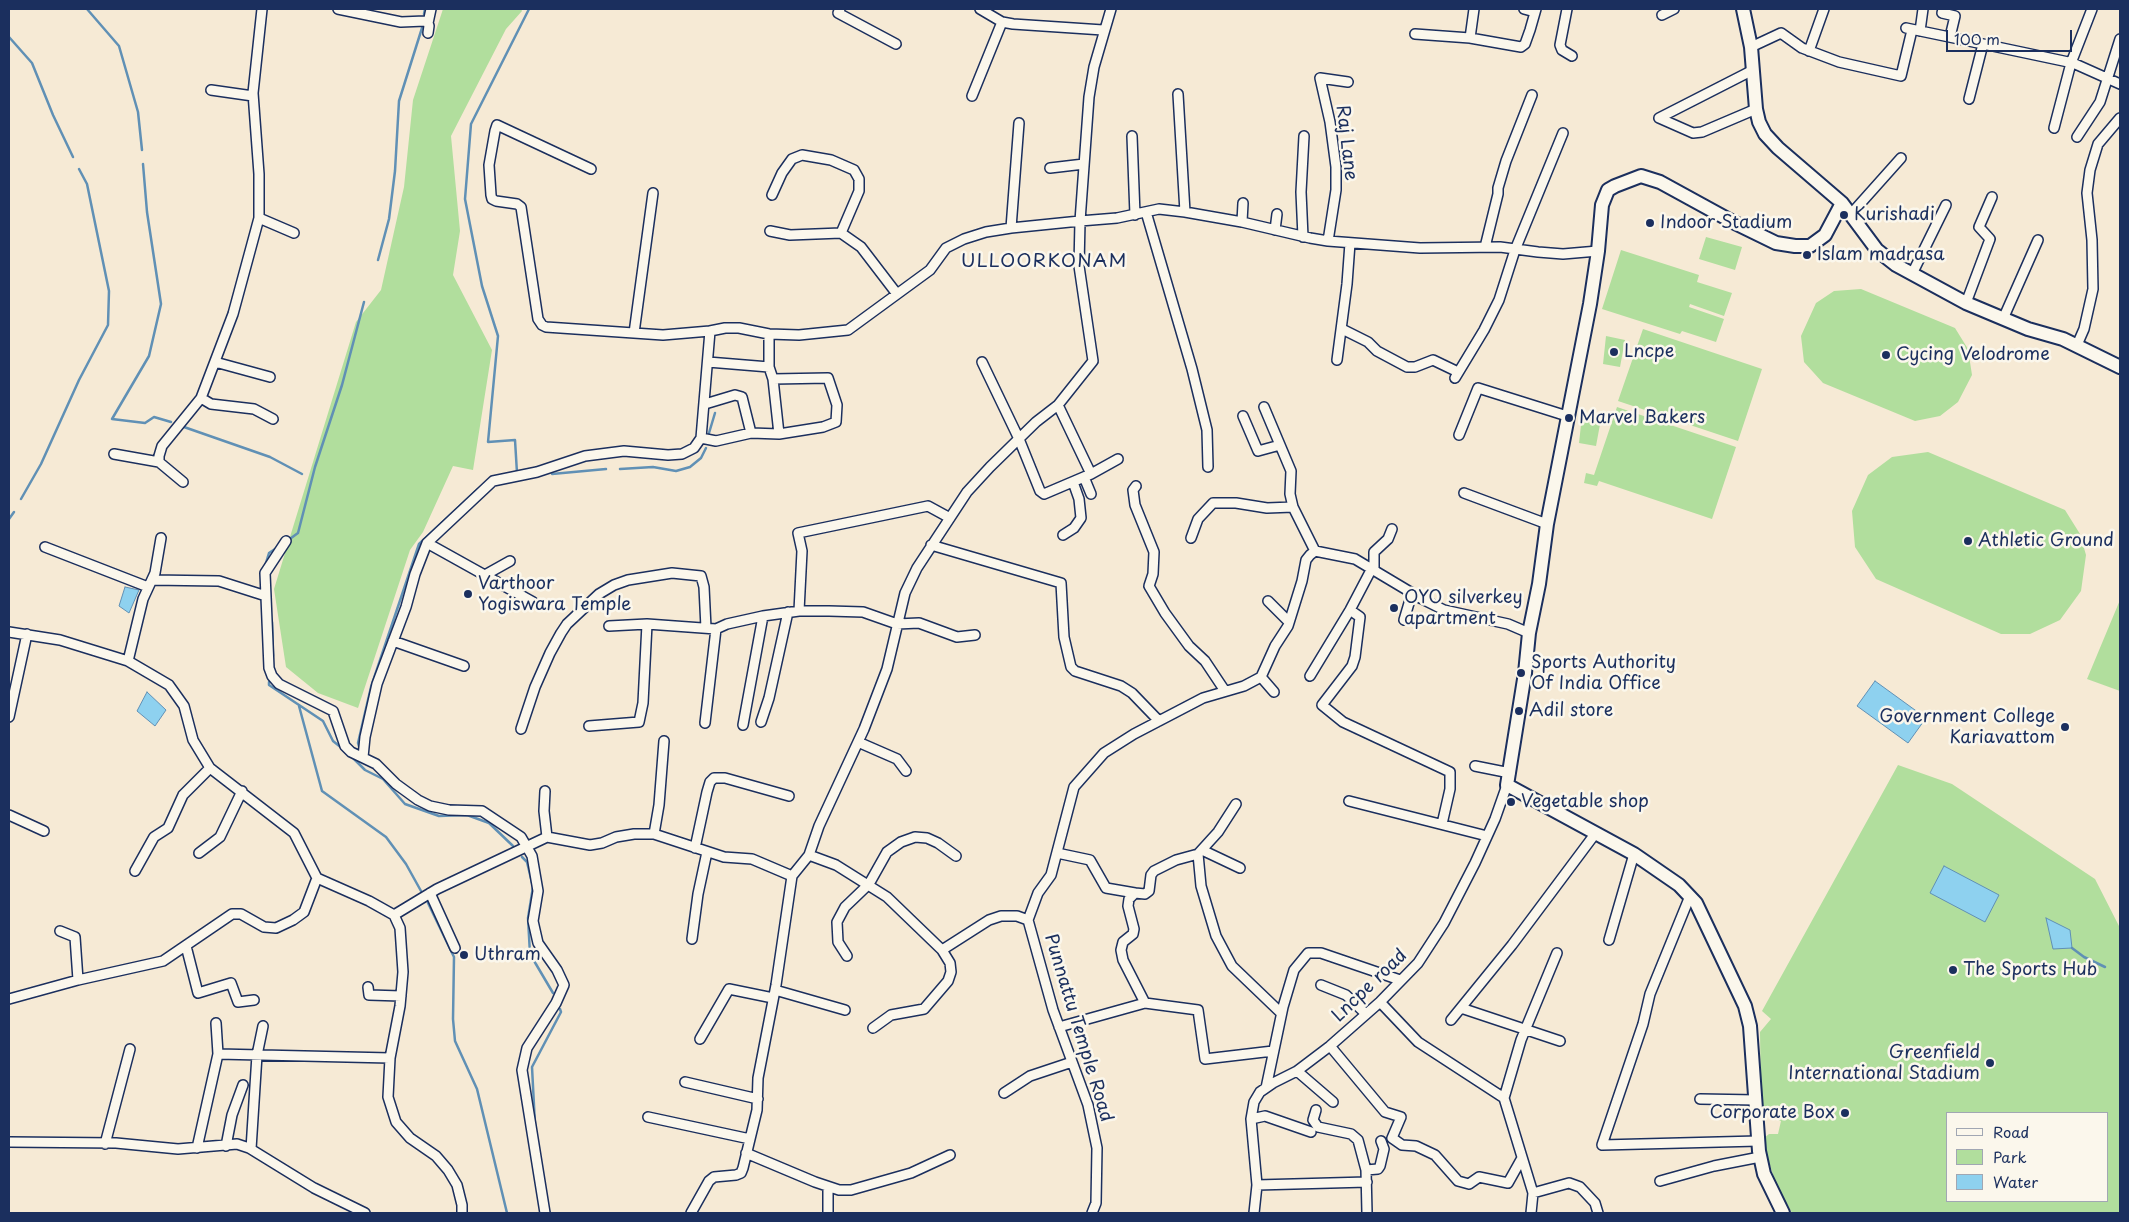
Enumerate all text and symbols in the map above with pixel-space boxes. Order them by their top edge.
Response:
scale bar [1949,20,2075,52]
text: 100 m [1954,27,2000,50]
street label: Raj Lane [1331,104,1361,182]
place label: Kurishadi [1854,204,1935,226]
marker: Kurishadi [1838,209,1850,221]
place label: Indoor Stadium [1660,212,1792,234]
marker: Indoor Stadium [1644,217,1656,229]
place label: Islam madrasa [1817,244,1945,266]
marker: Islam madrasa [1801,249,1813,261]
district label: ULLOORKONAM [961,251,1127,273]
place label: Lncpe [1624,341,1674,363]
place label: Cycing Velodrome [1896,344,2050,366]
marker: Lncpe [1608,346,1620,358]
marker: Cycing Velodrome [1880,349,1892,361]
place label: Marvel Bakers [1579,407,1705,429]
marker: Marvel Bakers [1563,412,1575,424]
place label: Athletic Ground [1978,530,2114,552]
marker: Athletic Ground [1962,535,1974,547]
place label: Varthoor Yogiswara Temple [478,573,631,616]
place label: OYO silverkey apartment [1404,587,1522,630]
marker: Varthoor Yogiswara Temple [462,588,474,600]
marker: OYO silverkey apartment [1388,602,1400,614]
place label: Sports Authority Of India Office [1531,652,1676,694]
marker: Sports Authority Of India Office [1515,667,1527,679]
place label: Adil store [1529,700,1613,722]
marker: Adil store [1513,705,1525,717]
place label: Government College Kariavattom [1879,706,2055,749]
marker: Government College Kariavattom [2059,721,2071,733]
place label: Vegetable shop [1521,791,1649,813]
marker: Vegetable shop [1505,796,1517,808]
street label: Punnattu Temple Road [1039,931,1117,1125]
place label: Uthram [474,944,541,966]
street label: Lncpe road [1328,945,1412,1027]
marker: Uthram [458,949,470,961]
place label: The Sports Hub [1963,959,2097,981]
marker: The Sports Hub [1947,964,1959,976]
place label: Greenfield International Stadium [1788,1042,1980,1084]
marker: Greenfield International Stadium [1984,1057,1996,1069]
place label: Corporate Box [1709,1102,1835,1124]
marker: Corporate Box [1839,1107,1851,1119]
legend [1946,1112,2109,1202]
text: Road [1993,1120,2029,1143]
text: Park [1993,1145,2027,1168]
text: Water [1993,1170,2038,1193]

